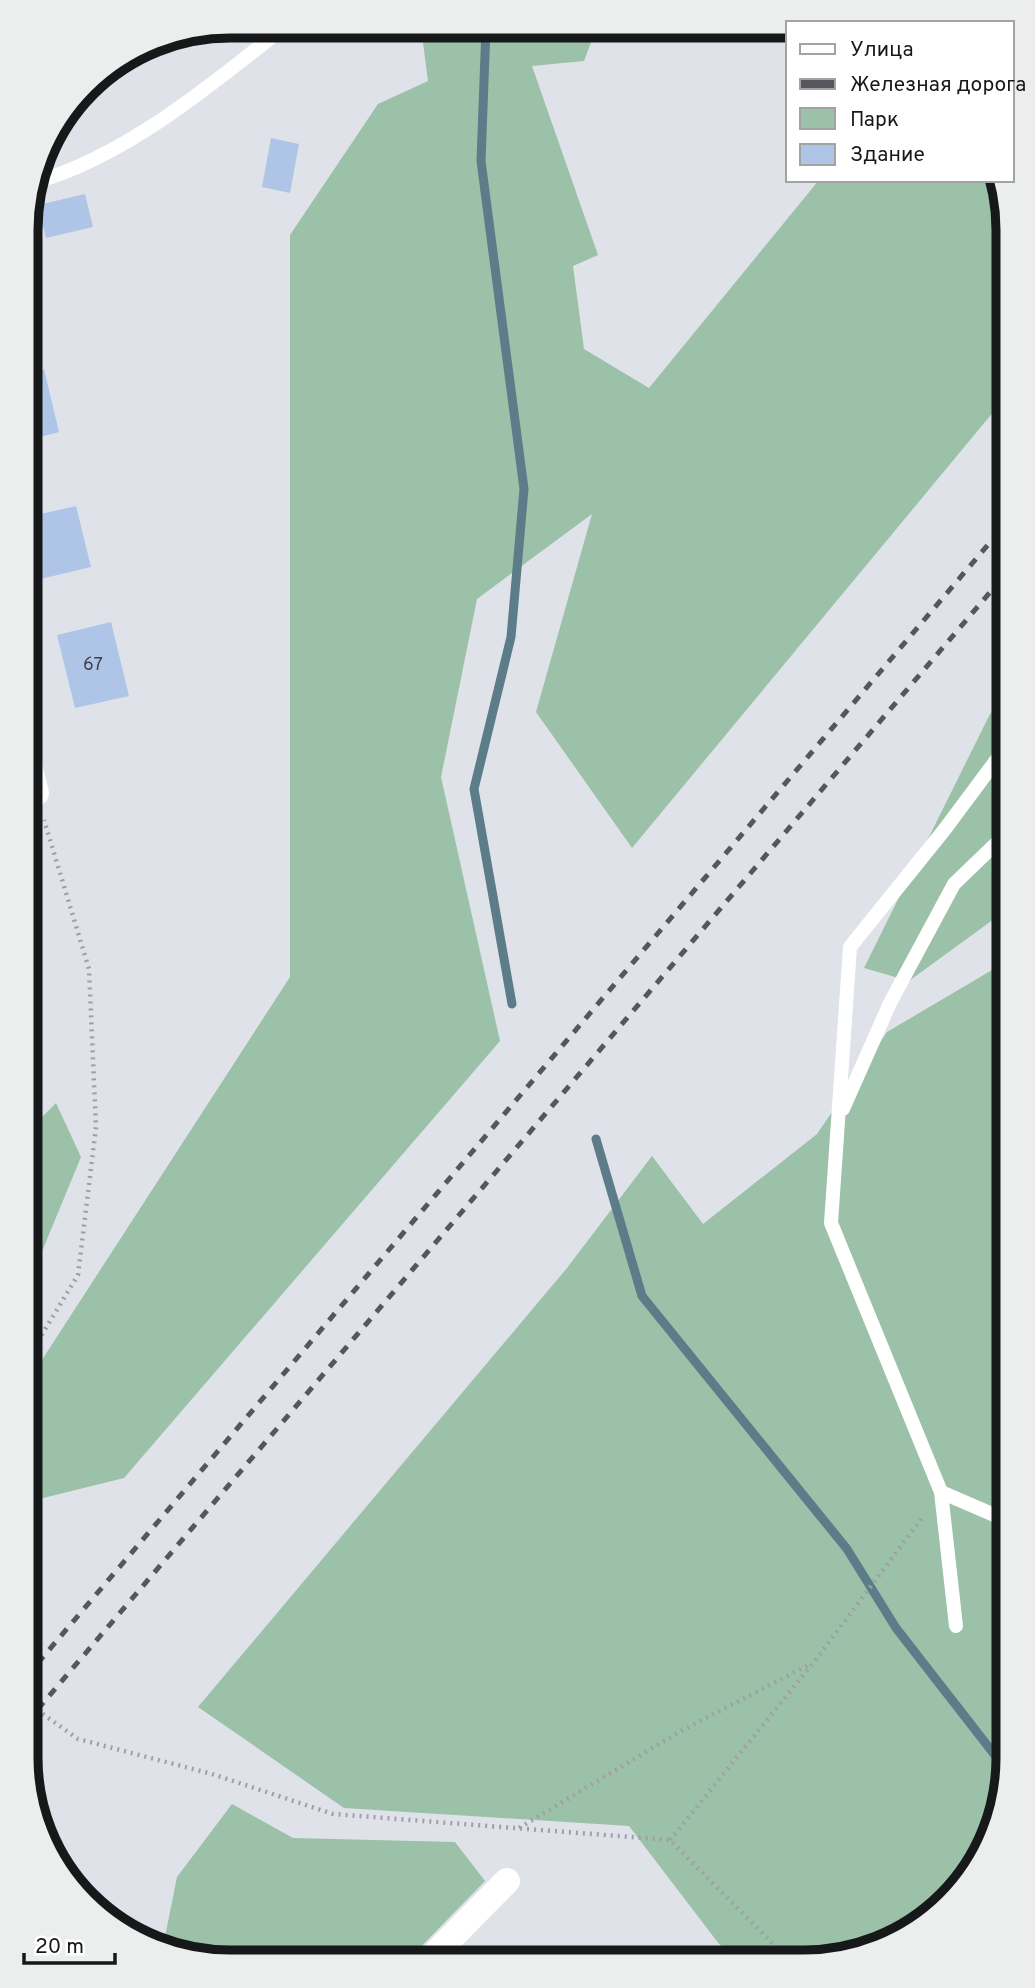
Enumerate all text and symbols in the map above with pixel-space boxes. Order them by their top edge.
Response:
legend [786,21,1014,182]
text: Улица [850,37,914,64]
text: Железная дорога [850,72,1026,99]
text: Парк [850,107,899,134]
text: Здание [850,142,925,169]
house number: 67 [83,654,103,677]
scale bar [24,1922,116,1966]
text: 20 m [35,1934,84,1961]

